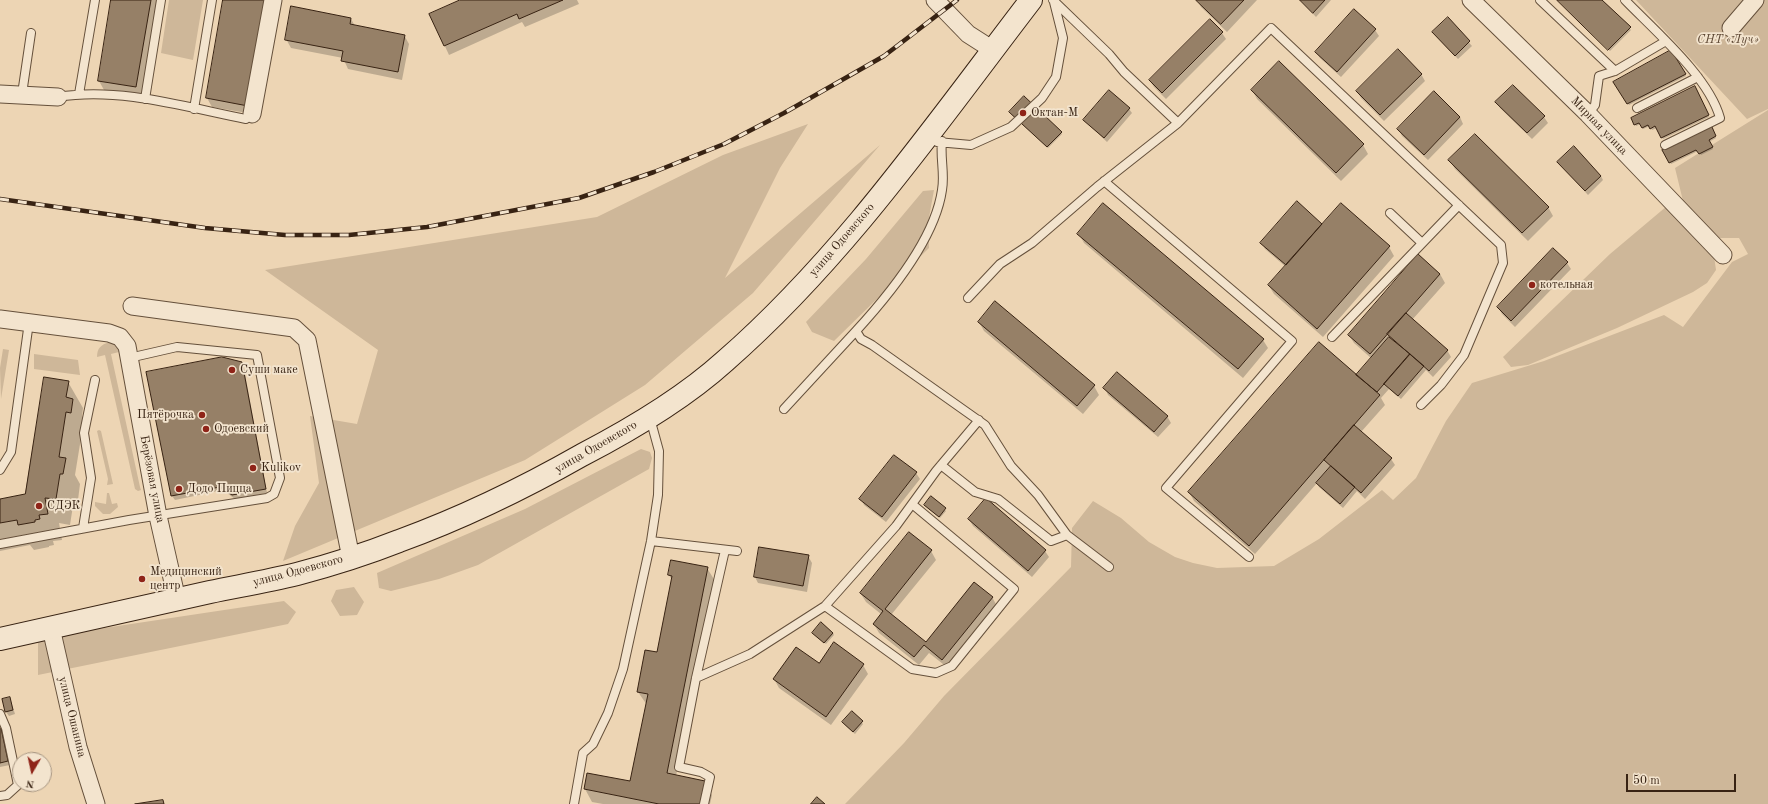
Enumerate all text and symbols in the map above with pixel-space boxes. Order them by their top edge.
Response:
park label: СНТ «Луч» [1697,33,1759,47]
street label: Мирная улица [1568,94,1630,158]
place label: Октан-М [1031,106,1078,120]
marker: Октан-М [1018,108,1028,118]
street label: улица Одоевского [806,200,878,280]
place label: котельная [1540,278,1593,292]
marker: котельная [1527,280,1537,290]
place label: Суши маке [240,363,298,377]
marker: Суши маке [227,365,237,375]
place label: Пятёрочка [137,408,194,422]
marker: Пятёрочка [197,410,207,420]
street label: улица Одоевского [552,418,640,476]
place label: Одоевский [214,422,269,436]
marker: Одоевский [201,424,211,434]
street label: Берёзовая улица [136,434,168,524]
place label: Kulikov [261,461,301,475]
marker: Kulikov [248,463,258,473]
place label: Додо Пицца [187,482,252,496]
marker: Додо Пицца [174,484,184,494]
place label: СДЭК [47,499,80,513]
marker: СДЭК [34,501,44,511]
street label: улица Одоевского [251,552,345,590]
place label: Медицинский центр [150,565,222,593]
marker: Медицинский центр [137,574,147,584]
street label: улица Ошанина [55,675,89,759]
north arrow [12,752,52,792]
scale bar [1628,766,1738,792]
text: 50 m [1633,775,1660,787]
text: N [25,777,35,789]

